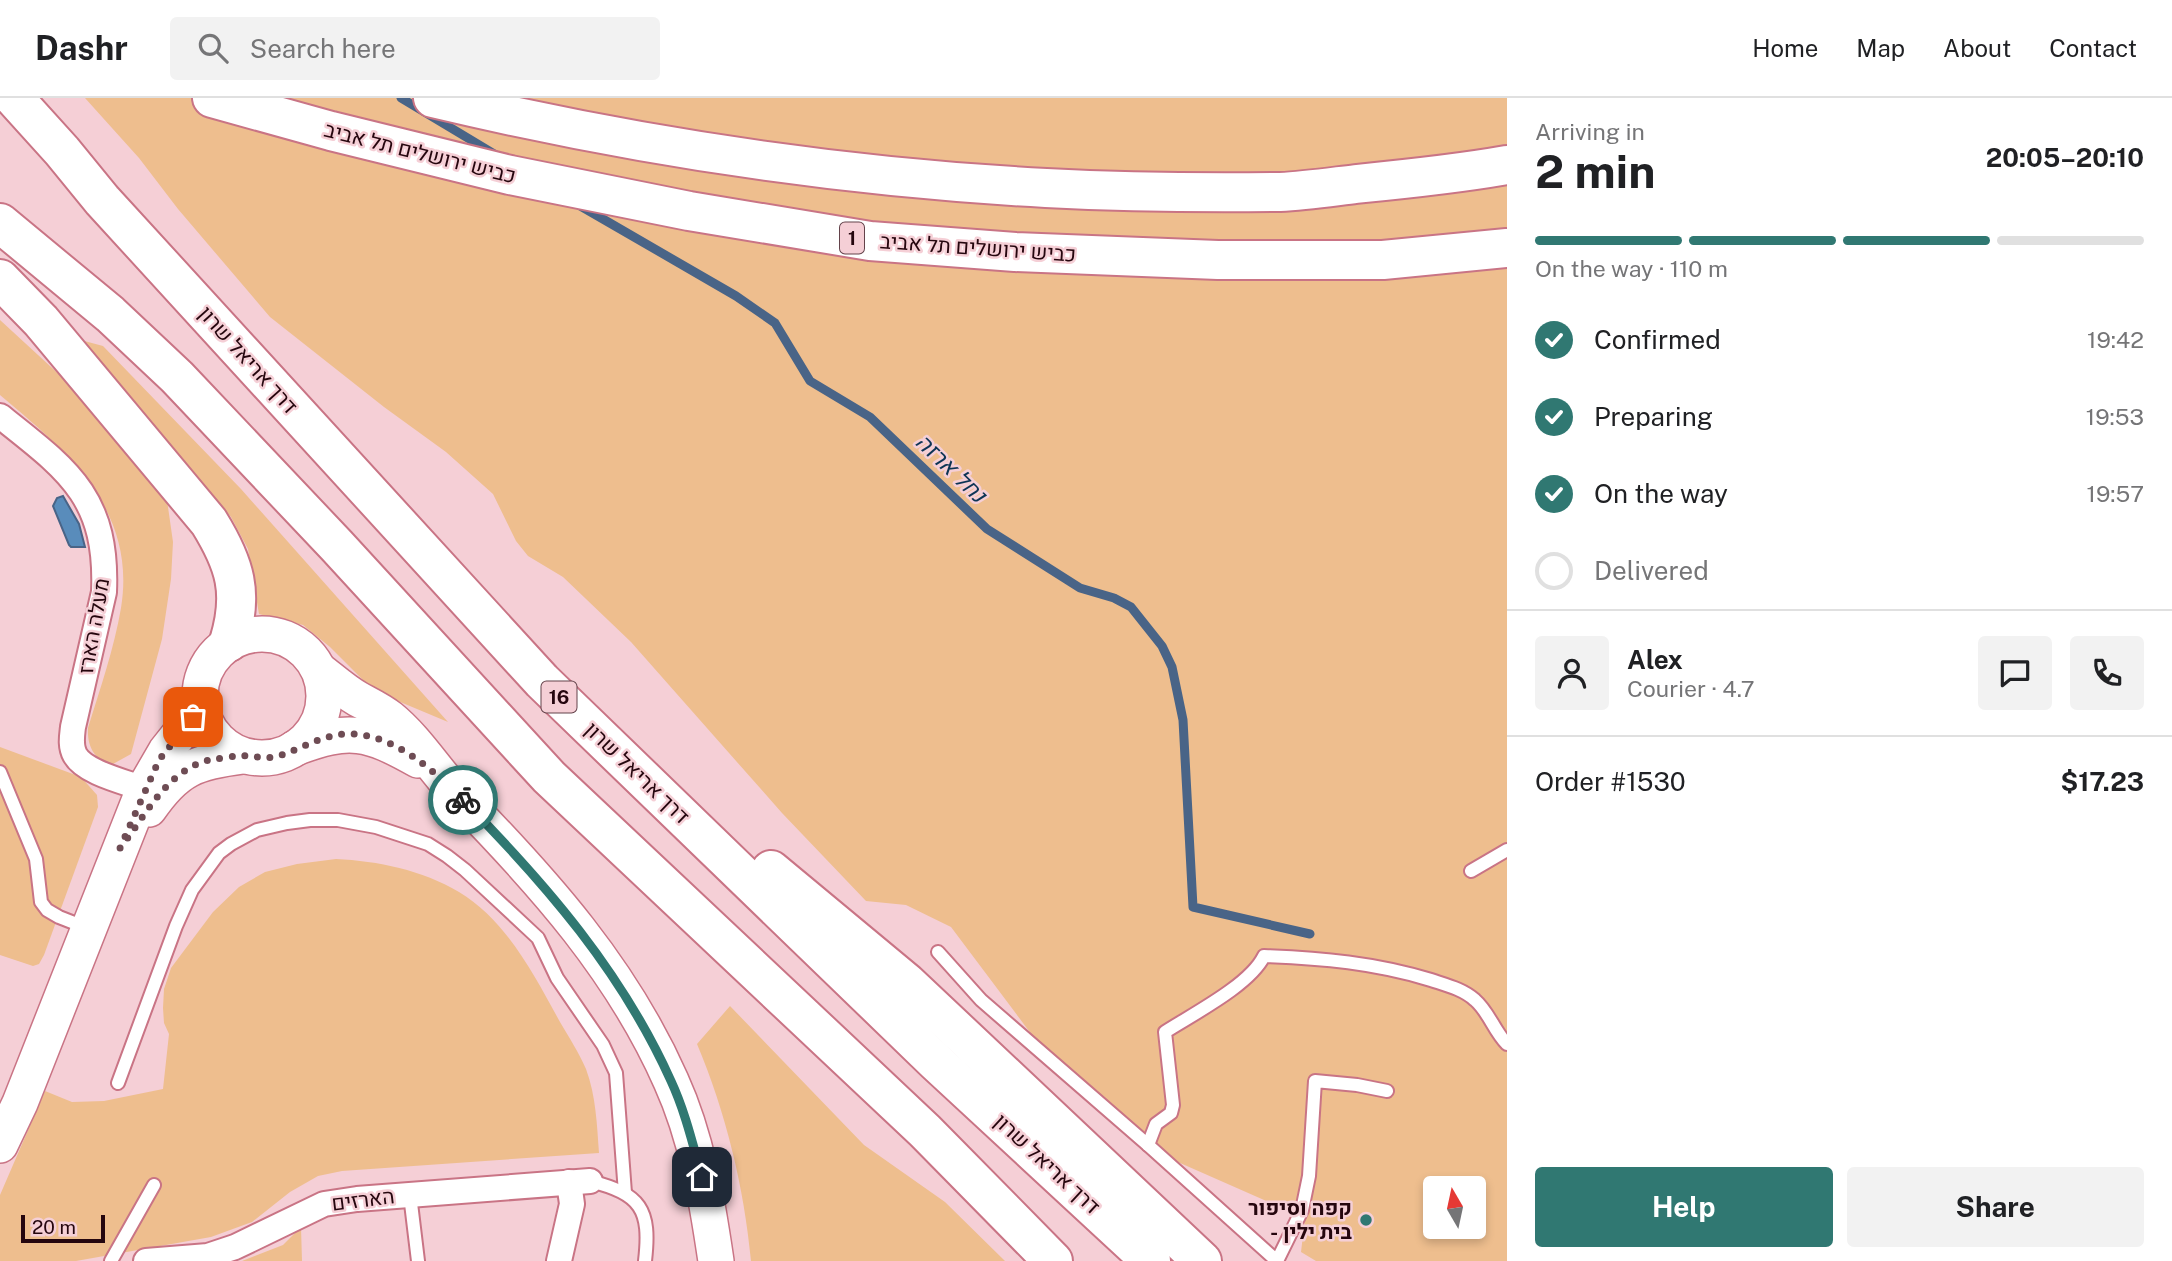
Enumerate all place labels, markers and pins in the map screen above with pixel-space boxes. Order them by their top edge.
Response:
pin [163,687,223,747]
pin [672,1147,732,1207]
place label: קפה וסיפור - בית ילין [1248,1195,1353,1244]
marker: קפה וסיפור - בית ילין [1358,1212,1374,1228]

